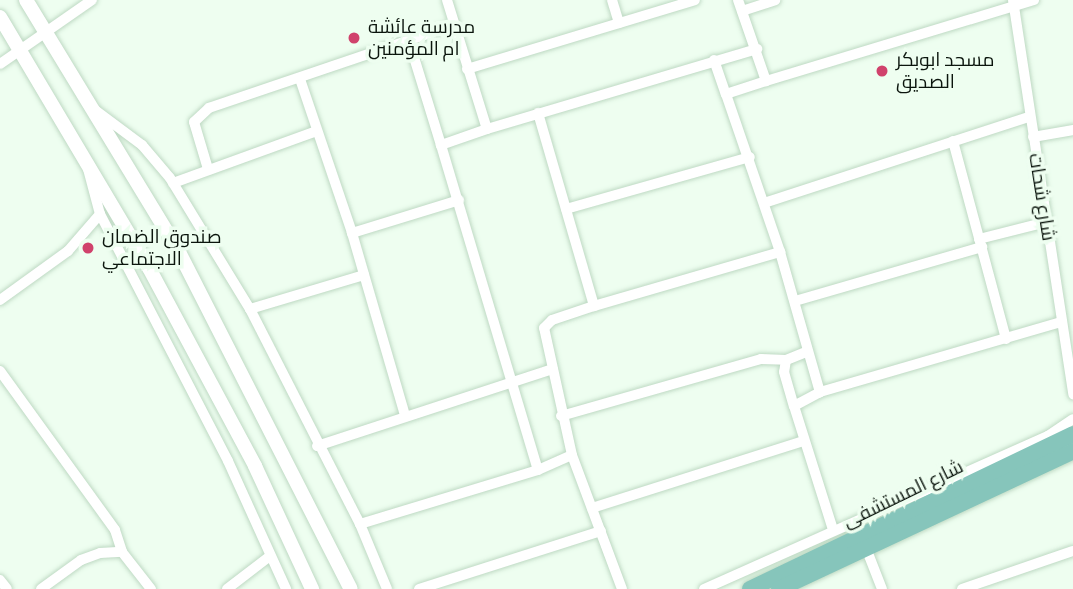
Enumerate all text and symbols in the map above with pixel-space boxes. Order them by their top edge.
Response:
place label: مدرسة عائشة ام المؤمنين [368,16,475,60]
marker: مدرسة عائشة ام المؤمنين [346,30,362,46]
place label: مسجد ابوبكر الصديق [896,49,994,93]
marker: مسجد ابوبكر الصديق [874,63,890,79]
street label: شارع شحات [1024,152,1060,242]
place label: صندوق الضمان الاجتماعي [102,226,222,270]
marker: صندوق الضمان الاجتماعي [80,240,96,256]
street label: شارع المستشفى [839,455,967,533]

